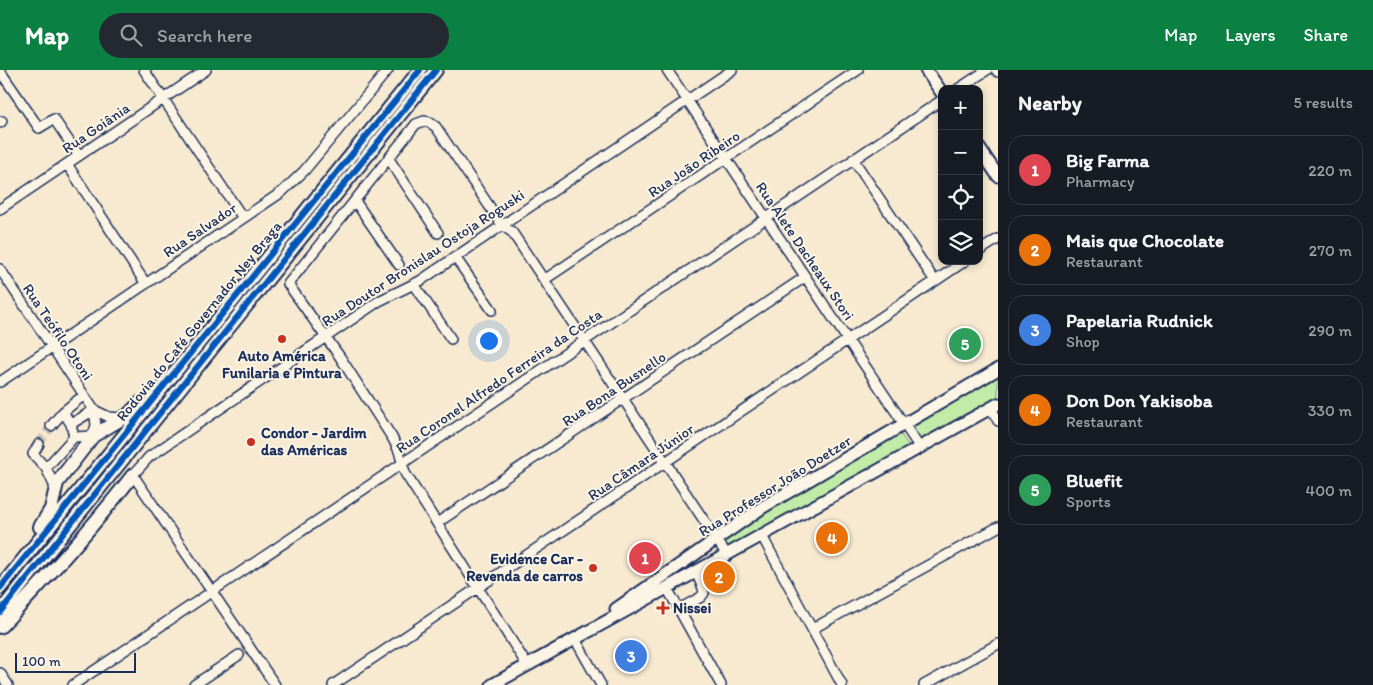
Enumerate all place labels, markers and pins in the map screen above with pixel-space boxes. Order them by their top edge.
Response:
pin: 5 [949,325,981,363]
marker: Auto América Funilaria e Pintura [276,333,288,345]
place label: Auto América Funilaria e Pintura [222,347,342,382]
place label: Condor - Jardim das Américas [261,424,367,459]
marker: Condor - Jardim das Américas [245,436,257,448]
pin: 4 [816,519,848,557]
pin: 1 [629,539,661,577]
place label: Evidence Car - Revenda de carros [466,550,583,585]
pin: 2 [703,558,735,596]
marker: Evidence Car - Revenda de carros [587,562,599,574]
place label: Nissei [673,599,711,617]
marker: Nissei [657,602,669,614]
pin: 3 [615,637,647,675]

